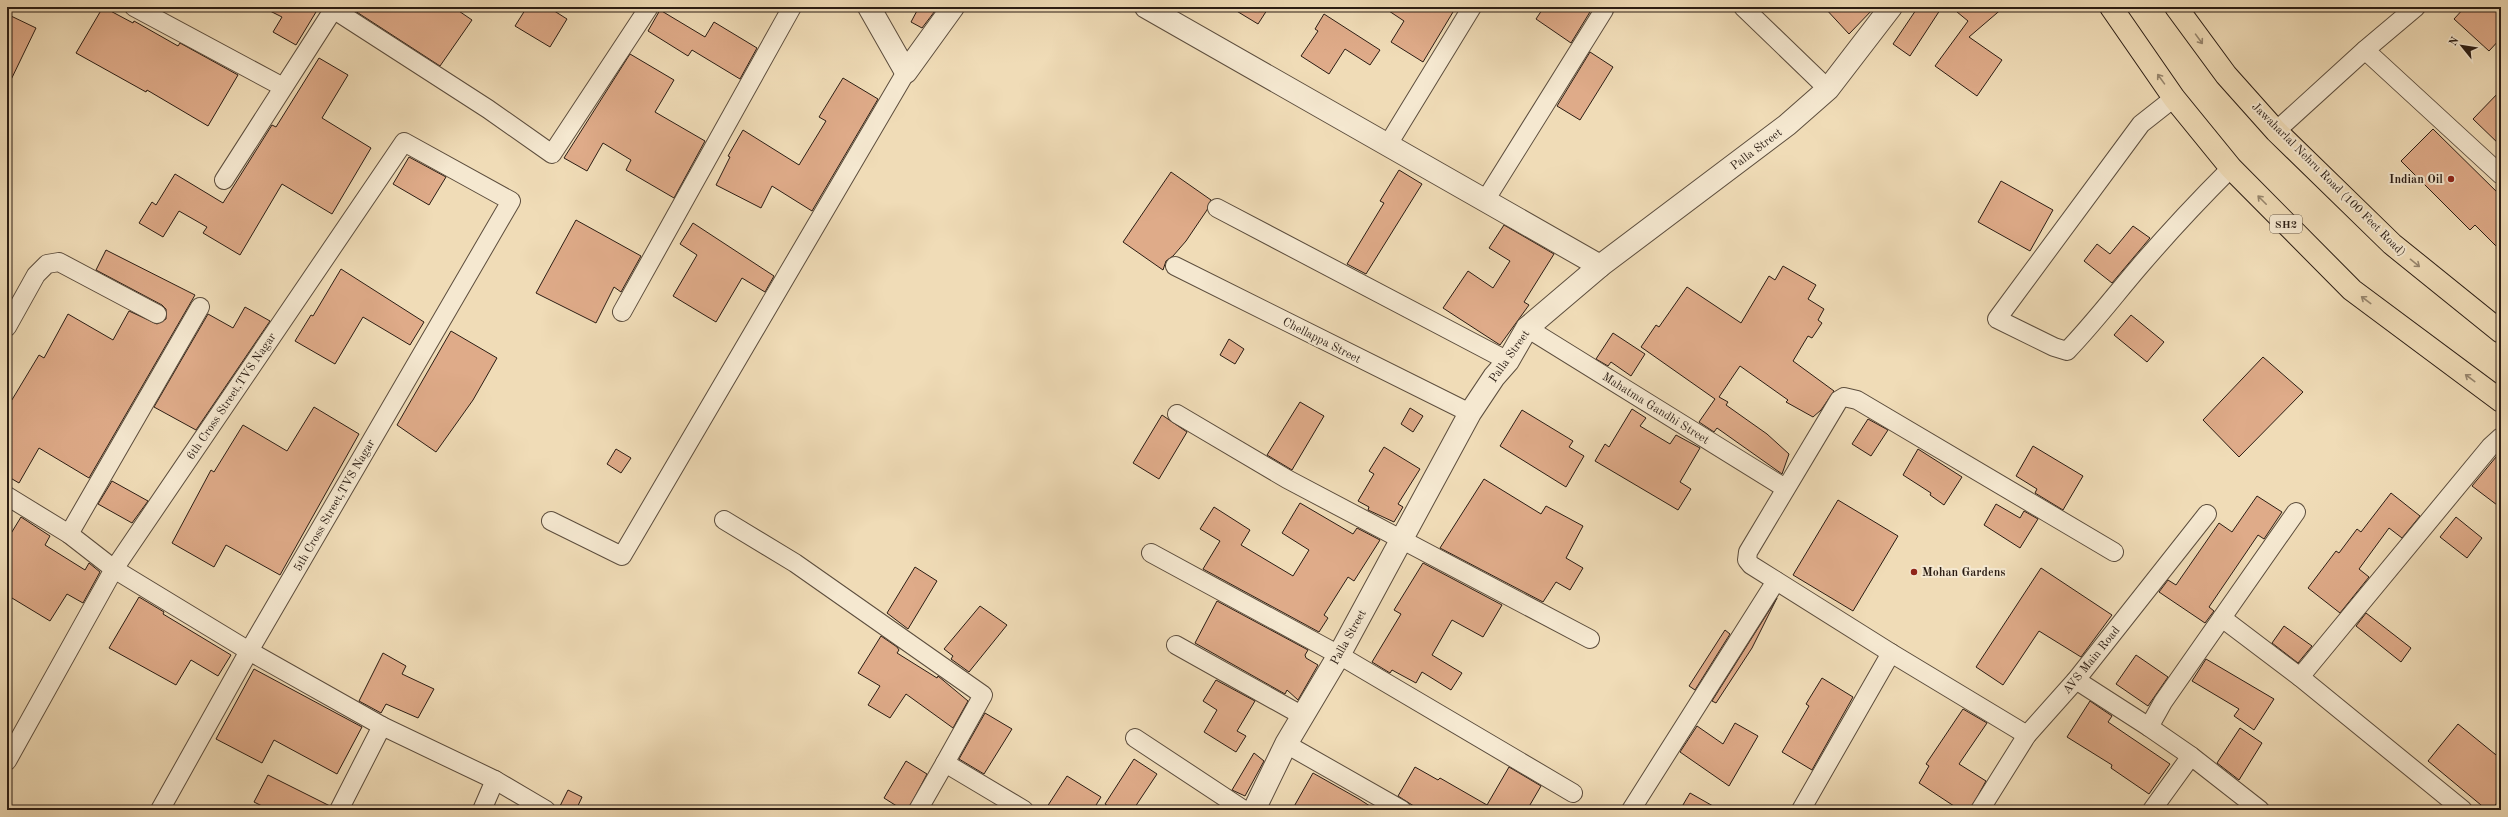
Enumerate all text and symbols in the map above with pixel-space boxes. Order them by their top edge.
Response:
north arrow [2442,26,2482,66]
one-way arrow [2195,33,2203,44]
text: N [2448,35,2462,48]
one-way arrow [2156,74,2165,85]
street label: Jawaharlal Nehru Road (100 Feet Road) [2249,100,2408,259]
street label: Palla Street [1729,127,1785,173]
place label: Indian Oil [2389,174,2443,186]
marker: Indian Oil [2446,174,2456,184]
one-way arrow [2257,195,2267,205]
road number: SH2 [2270,215,2302,233]
one-way arrow [2410,258,2420,267]
one-way arrow [2360,296,2371,304]
street label: Chellappa Street [1280,316,1363,366]
street label: Palla Street [1487,328,1532,385]
street label: 6th Cross Street,TVS Nagar [185,331,279,462]
street label: Mahatma Gandhi Street [1600,371,1711,447]
one-way arrow [2464,374,2475,382]
street label: 5th Cross Street,TVS Nagar [291,437,378,573]
marker: Mohan Gardens [1909,567,1919,577]
place label: Mohan Gardens [1922,567,2005,579]
street label: Palla Street [1329,608,1369,667]
street label: AVS Main Road [2061,625,2123,697]

